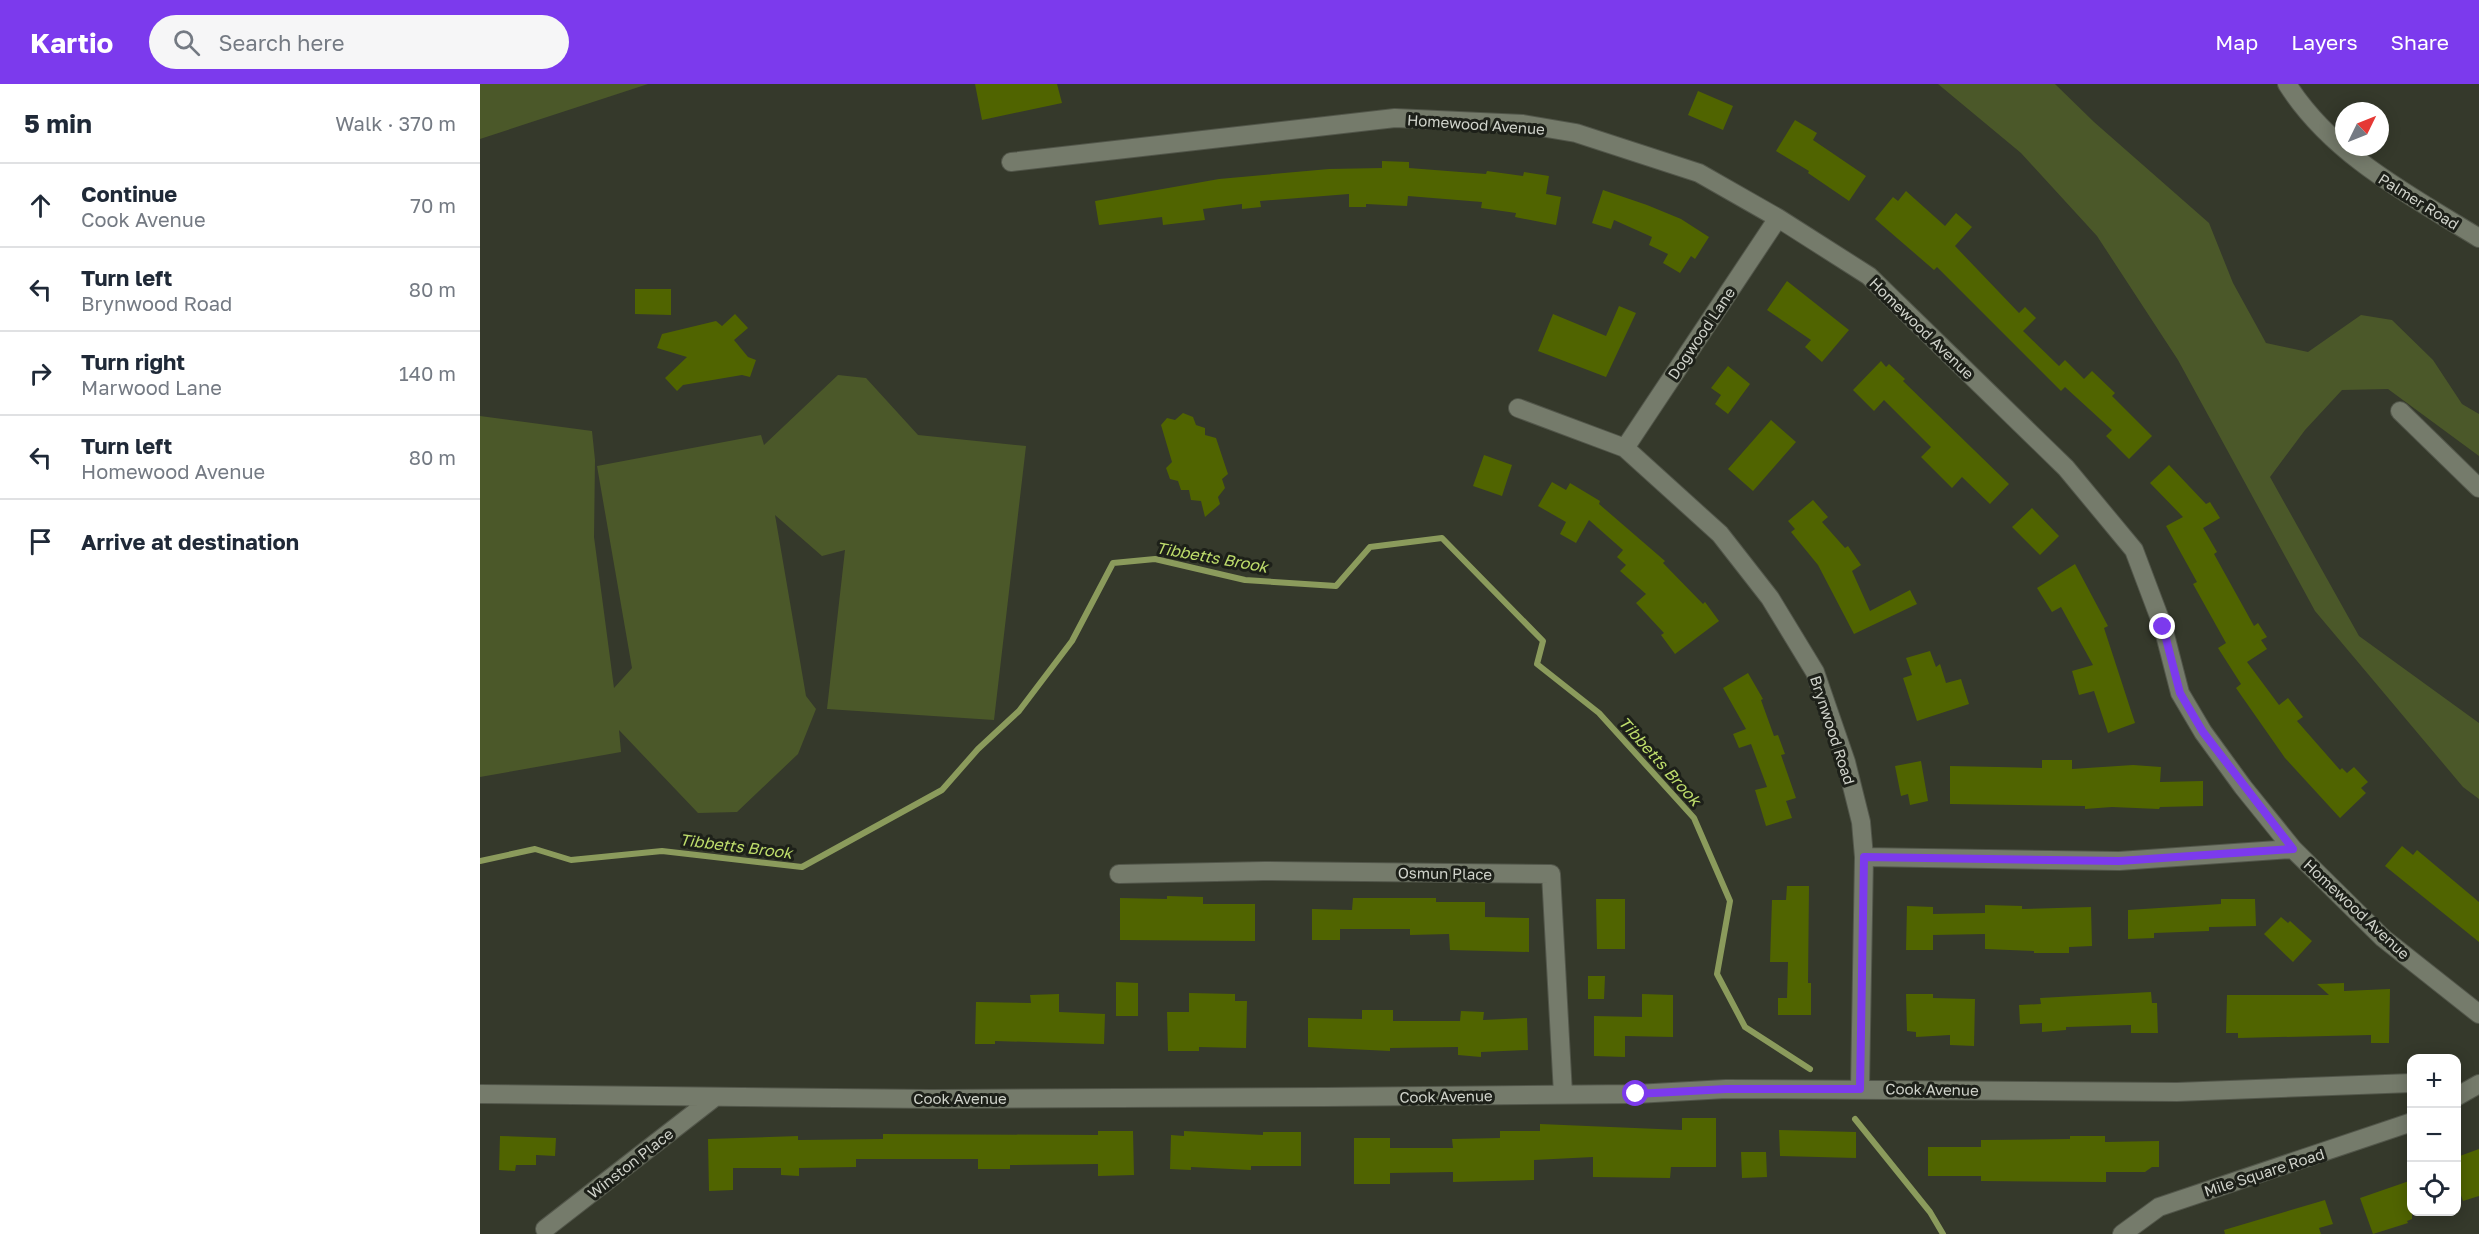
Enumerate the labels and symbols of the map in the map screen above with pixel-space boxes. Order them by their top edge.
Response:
north arrow [2335,102,2389,156]
street label: Homewood Avenue [1406,110,1546,138]
street label: Palmer Road [2376,169,2462,233]
street label: Homewood Avenue [1866,274,1978,383]
street label: Dogwood Lane [1664,283,1738,382]
water label: Tibbetts Brook [1154,537,1271,577]
route end [2149,613,2175,639]
street label: Brynwood Road [1807,673,1859,787]
water label: Tibbetts Brook [1615,712,1707,811]
water label: Tibbetts Brook [679,829,795,863]
street label: Homewood Avenue [2300,855,2414,963]
street label: Osmun Place [1398,863,1493,883]
street label: Cook Avenue [1885,1079,1979,1099]
route start [1622,1080,1648,1106]
street label: Cook Avenue [1399,1086,1493,1106]
street label: Cook Avenue [913,1089,1007,1107]
street label: Winston Place [584,1124,677,1202]
street label: Mile Square Road [2202,1144,2326,1200]

